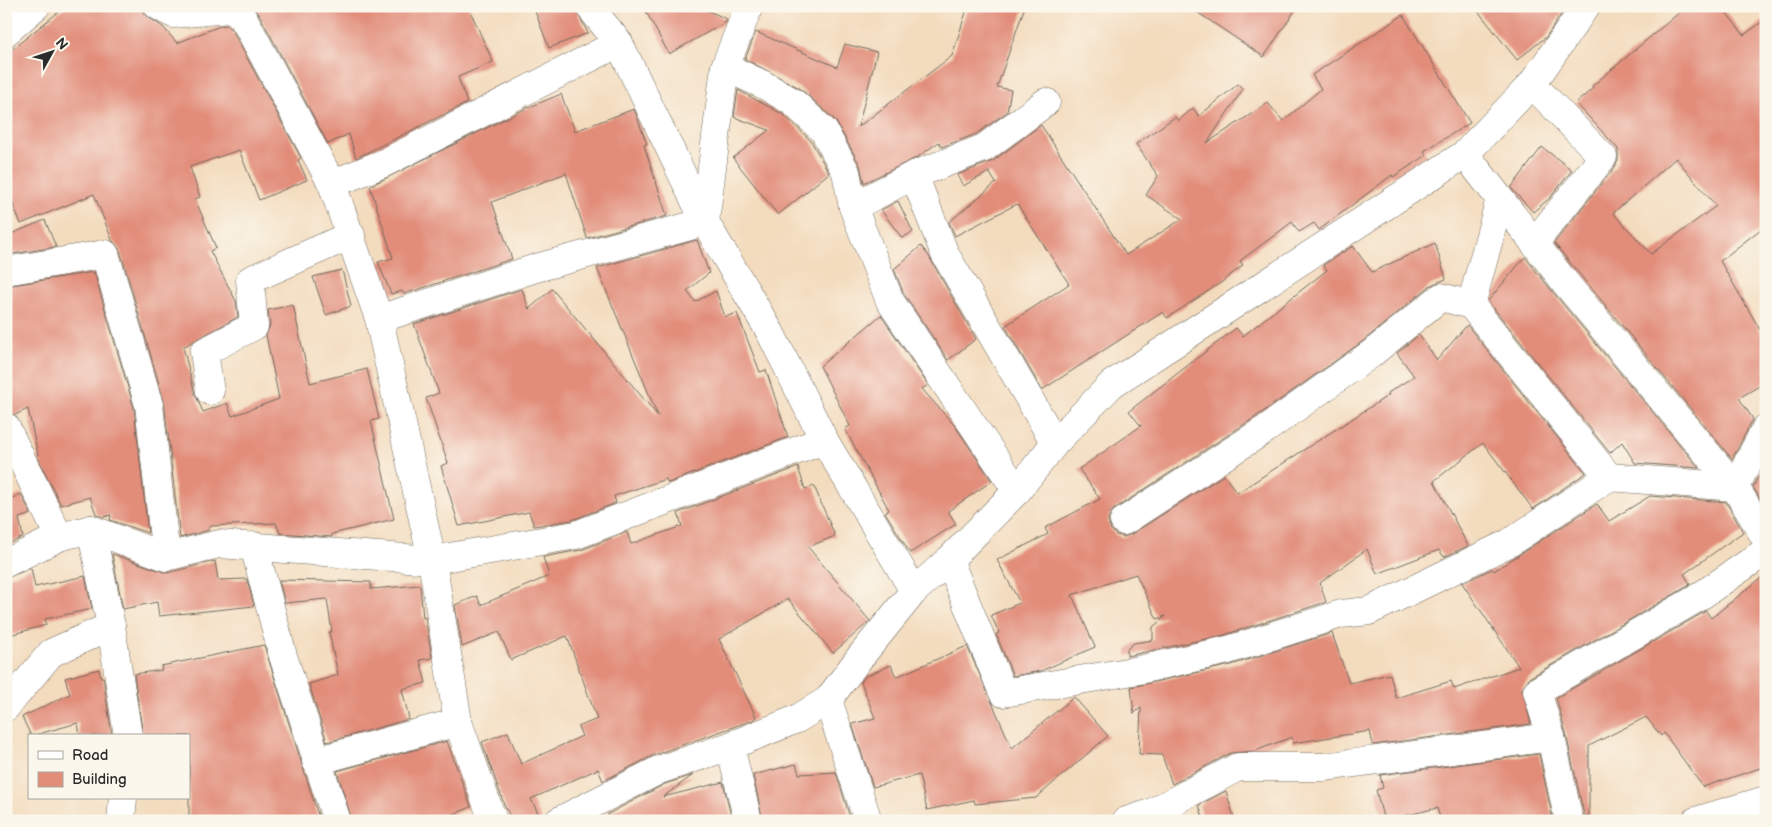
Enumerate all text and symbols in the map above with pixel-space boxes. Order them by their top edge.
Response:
north arrow [28,28,78,78]
text: N [52,34,71,53]
legend [28,734,190,800]
text: Road [72,746,108,765]
text: Building [72,770,127,789]

